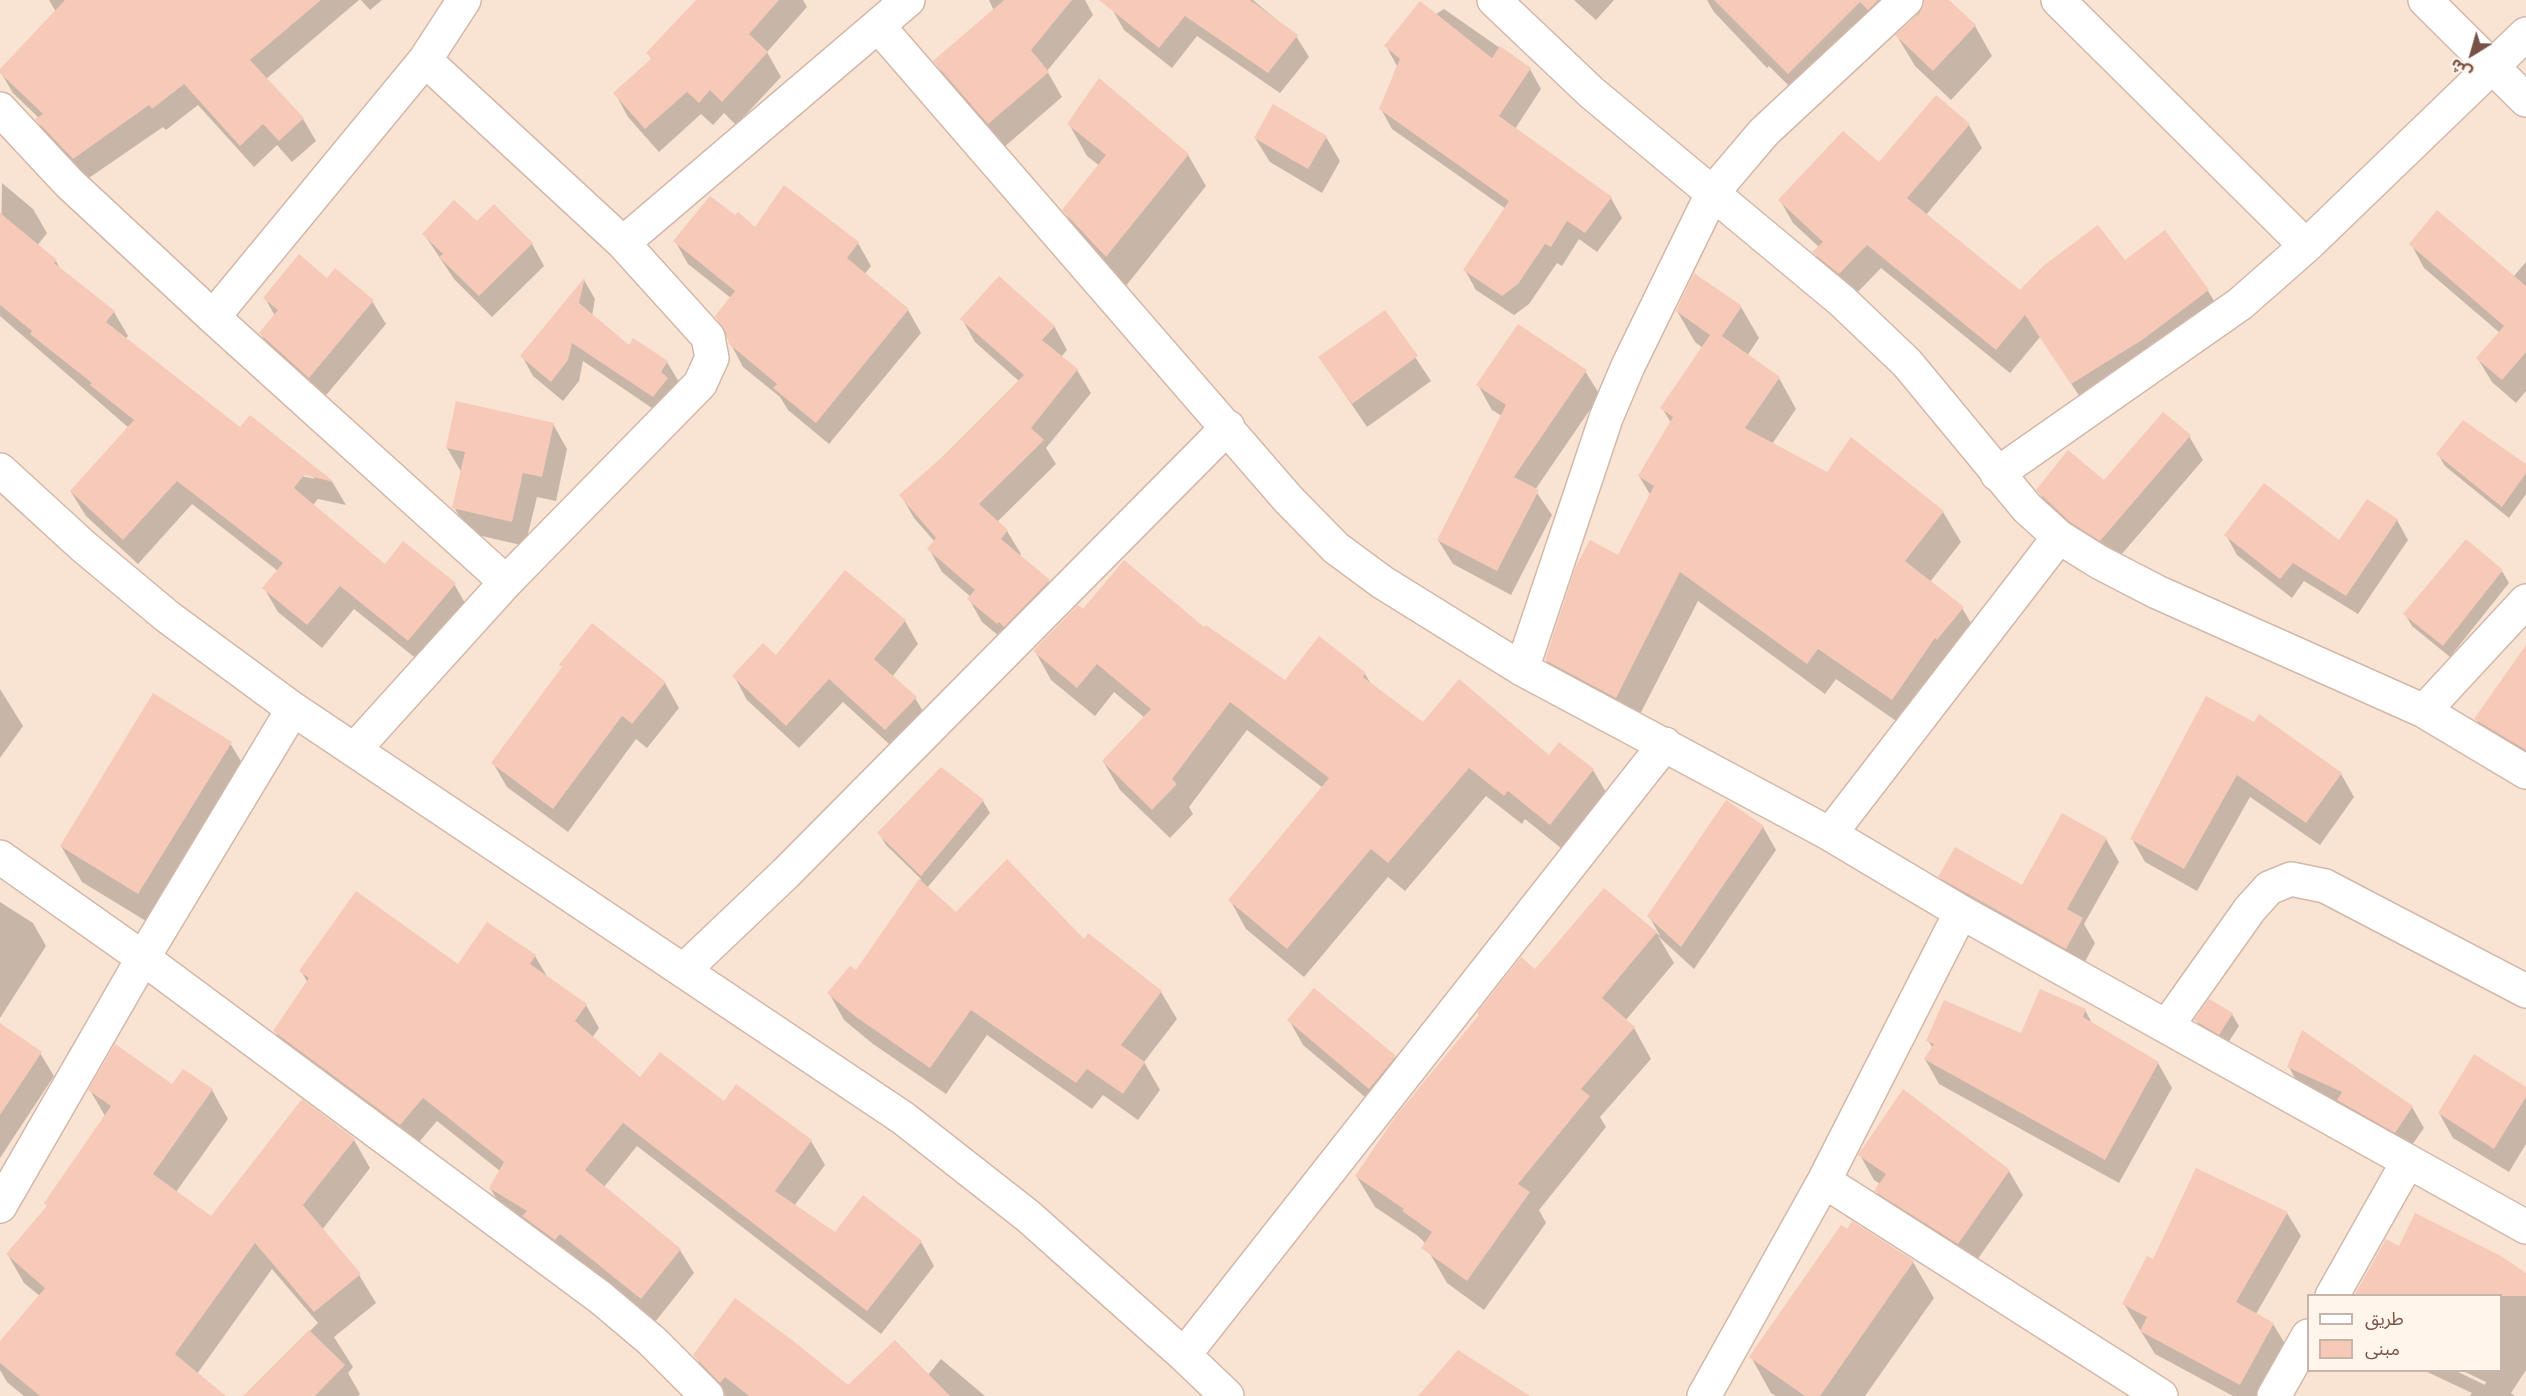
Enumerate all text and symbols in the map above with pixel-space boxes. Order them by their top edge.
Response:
north arrow [2442,24,2502,84]
text: ش [2446,55,2475,83]
legend [2307,1294,2502,1372]
text: طريق [2365,1308,2404,1329]
text: مبنى [2365,1338,2400,1359]

